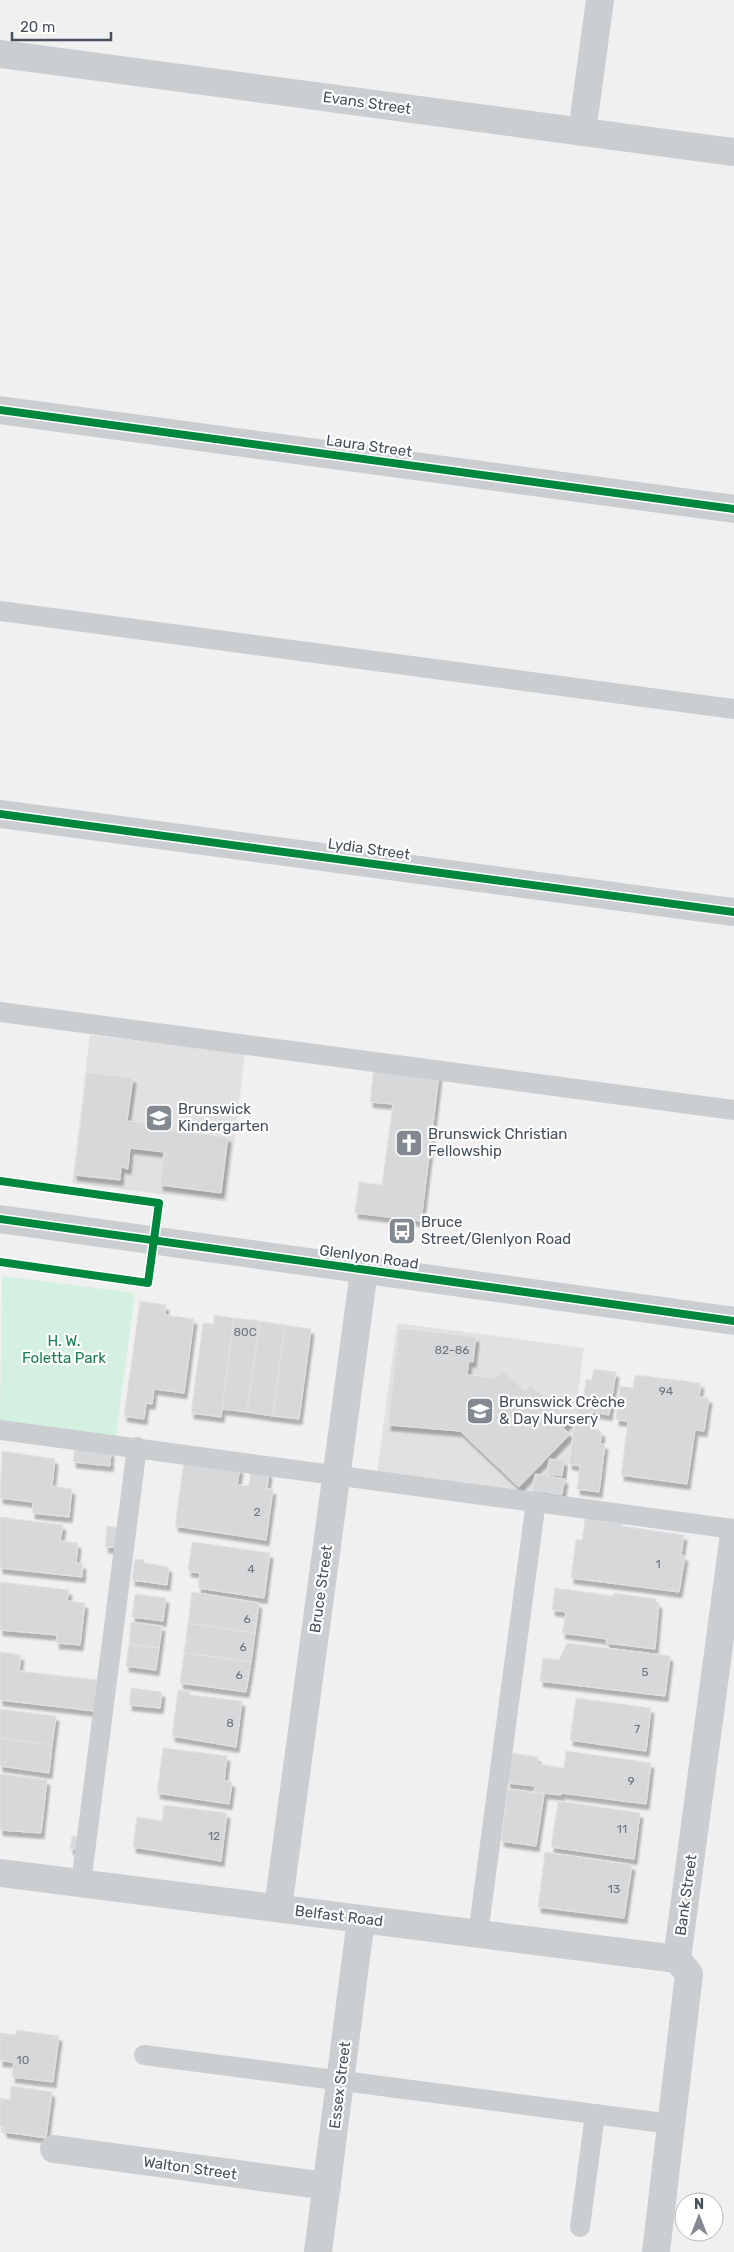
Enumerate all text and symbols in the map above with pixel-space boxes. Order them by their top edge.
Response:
scale bar [12,10,111,42]
text: 20 m [20,18,55,36]
street label: Evans Street [322,88,412,118]
street label: Laura Street [325,431,413,461]
street label: Lydia Street [327,834,411,864]
place label: Brunswick Kindergarten [178,1100,269,1135]
school or university icon: Brunswick Kindergarten [144,1103,174,1133]
place label: Brunswick Christian Fellowship [428,1125,567,1160]
church icon: Brunswick Christian Fellowship [394,1128,424,1158]
place label: Bruce Street/Glenlyon Road [421,1213,571,1248]
bus stop icon: Bruce Street/Glenlyon Road [387,1216,417,1246]
street label: Glenlyon Road [318,1241,420,1273]
house number: 80C [233,1325,257,1339]
park label: H. W. Foletta Park [22,1332,106,1367]
house number: 82-86 [434,1343,470,1357]
house number: 94 [659,1384,674,1398]
place label: Brunswick Crèche & Day Nursery [499,1393,625,1428]
school or university icon: Brunswick Crèche & Day Nursery [465,1396,495,1426]
house number: 2 [253,1505,261,1519]
street label: Bruce Street [306,1544,336,1634]
house number: 1 [655,1557,661,1571]
house number: 4 [247,1562,255,1576]
house number: 6 [243,1612,251,1626]
house number: 6 [239,1640,247,1654]
house number: 5 [641,1665,649,1679]
house number: 6 [235,1668,243,1682]
house number: 8 [226,1716,234,1730]
house number: 7 [634,1722,640,1736]
house number: 9 [627,1774,635,1788]
house number: 11 [617,1822,627,1836]
house number: 12 [208,1829,220,1843]
street label: Bank Street [671,1853,701,1937]
house number: 13 [608,1882,620,1896]
street label: Belfast Road [294,1902,384,1930]
street label: Essex Street [326,2040,354,2130]
house number: 10 [17,2053,29,2067]
street label: Walton Street [142,2153,238,2183]
north arrow [674,2192,724,2242]
text: N [694,2196,704,2213]

